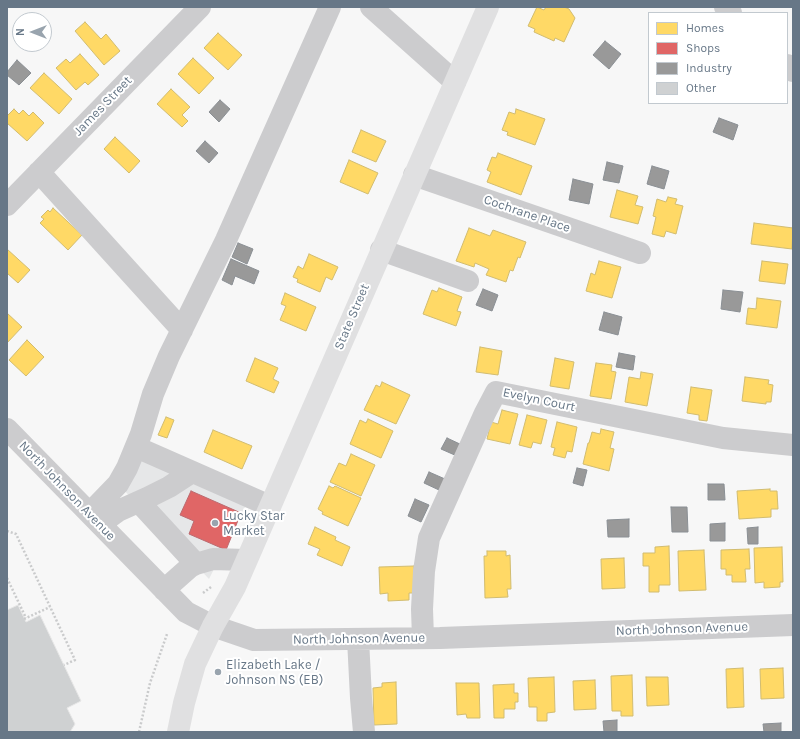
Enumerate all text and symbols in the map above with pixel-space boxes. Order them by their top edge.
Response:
north arrow [12,12,52,52]
legend [648,12,788,104]
text: Homes [686,21,724,35]
text: N [14,28,27,36]
text: Shops [686,41,720,55]
text: Industry [686,61,732,75]
street label: James Street [71,73,135,139]
text: Other [686,81,716,95]
street label: Cochrane Place [482,192,572,236]
street label: State Street [331,282,373,352]
street label: Evelyn Court [501,385,577,415]
street label: North Johnson Avenue [15,438,119,544]
place label: Lucky Star Market [223,508,285,539]
marker: Lucky Star Market [210,518,220,528]
street label: North Johnson Avenue [616,619,748,639]
street label: North Johnson Avenue [293,630,425,648]
place label: Elizabeth Lake / Johnson NS (EB) [226,657,323,688]
marker: Elizabeth Lake / Johnson NS (EB) [213,667,223,677]

